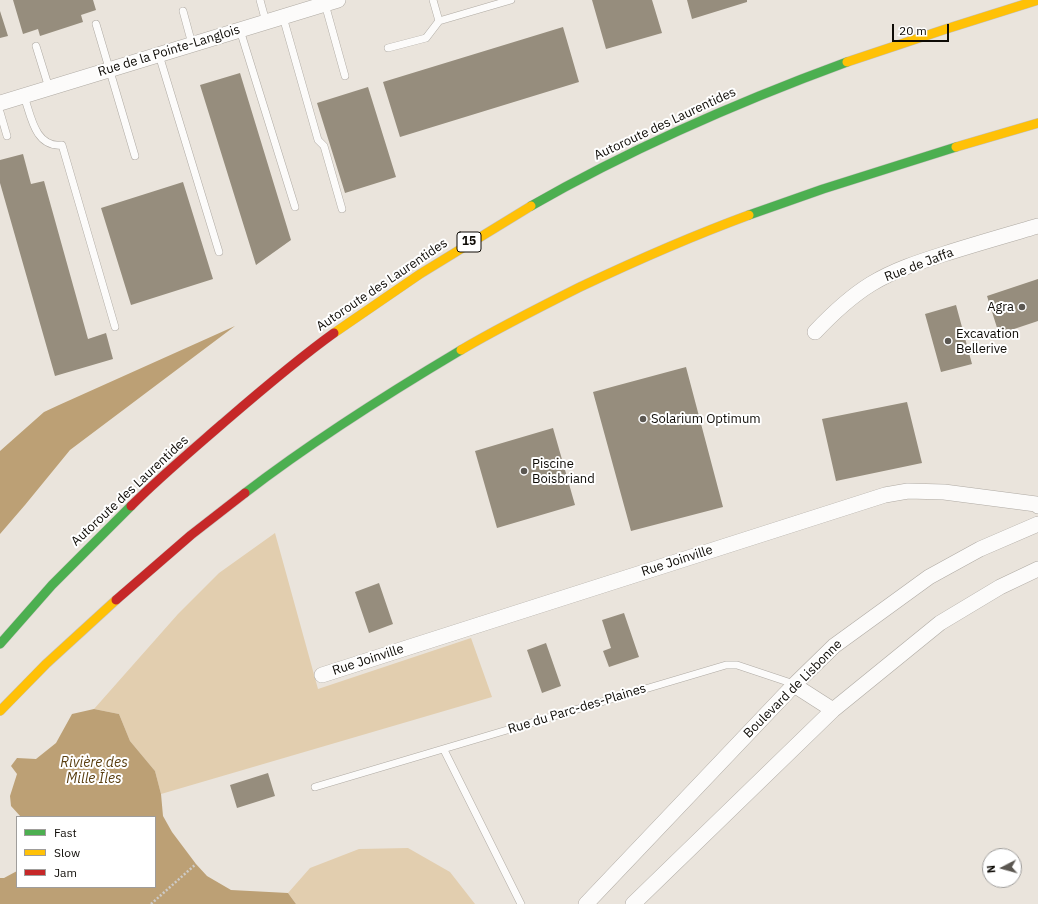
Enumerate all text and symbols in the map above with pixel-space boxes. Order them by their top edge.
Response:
scale bar [894,16,951,42]
street label: Rue de la Pointe-Langlois [96,22,242,80]
text: 20 m [899,23,927,38]
street label: Autoroute des Laurentides [592,84,738,164]
road number: 15 [457,232,481,252]
street label: Autoroute des Laurentides [314,235,450,335]
street label: Rue de Jaffa [882,245,956,285]
place label: Agra [987,299,1014,315]
marker: Agra [1017,302,1027,312]
place label: Excavation Bellerive [956,326,1019,357]
marker: Excavation Bellerive [943,336,953,346]
place label: Solarium Optimum [651,411,761,427]
marker: Solarium Optimum [638,414,648,424]
street label: Autoroute des Laurentides [68,433,192,549]
place label: Piscine Boisbriand [532,456,595,487]
marker: Piscine Boisbriand [519,466,529,476]
street label: Rue Joinville [639,542,715,580]
street label: Boulevard de Lisbonne [741,637,845,741]
street label: Rue Joinville [330,641,406,679]
street label: Rue du Parc-des-Plaines [506,681,648,737]
water label: Rivière des Mille Îles [60,755,128,788]
legend [16,816,156,888]
text: Fast [54,825,77,840]
text: Slow [54,845,80,860]
north arrow [982,848,1022,888]
text: N [984,864,998,874]
text: Jam [54,865,77,880]

